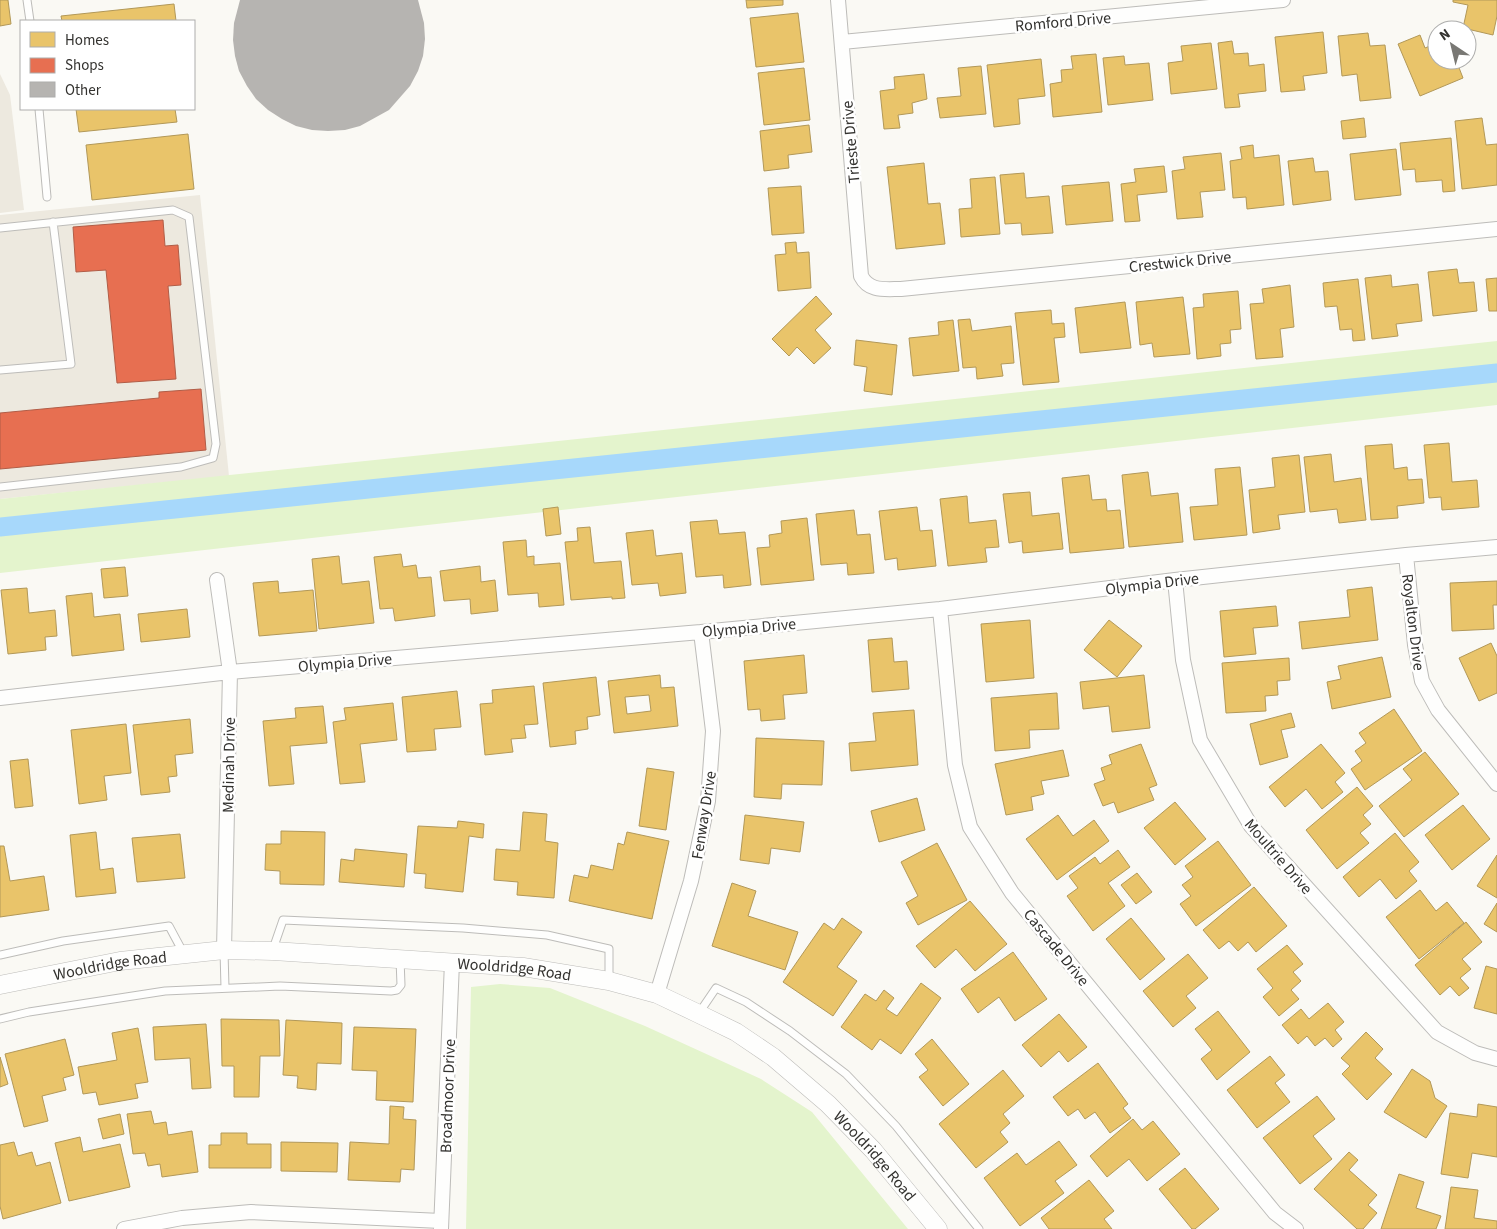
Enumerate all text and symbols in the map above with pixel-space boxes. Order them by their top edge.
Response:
street label: Romford Drive [1014,7,1112,37]
legend [20,20,195,110]
north arrow [1427,20,1477,70]
text: N [1436,24,1455,46]
text: Homes [65,30,109,51]
text: Shops [65,55,104,76]
text: Other [65,80,102,101]
street label: Trieste Drive [836,100,866,184]
street label: Crestwick Drive [1128,246,1232,278]
street label: Olympia Drive [1104,567,1200,601]
street label: Royalton Drive [1396,572,1430,672]
street label: Olympia Drive [701,613,797,643]
street label: Olympia Drive [297,648,393,678]
street label: Medinah Drive [217,717,241,813]
street label: Fenway Drive [686,769,722,861]
street label: Moultrie Drive [1239,814,1317,899]
street label: Cascade Drive [1018,904,1094,991]
street label: Wooldridge Road [52,946,168,986]
street label: Wooldridge Road [457,953,573,987]
street label: Broadmoor Drive [435,1039,461,1154]
street label: Wooldridge Road [828,1106,921,1206]

